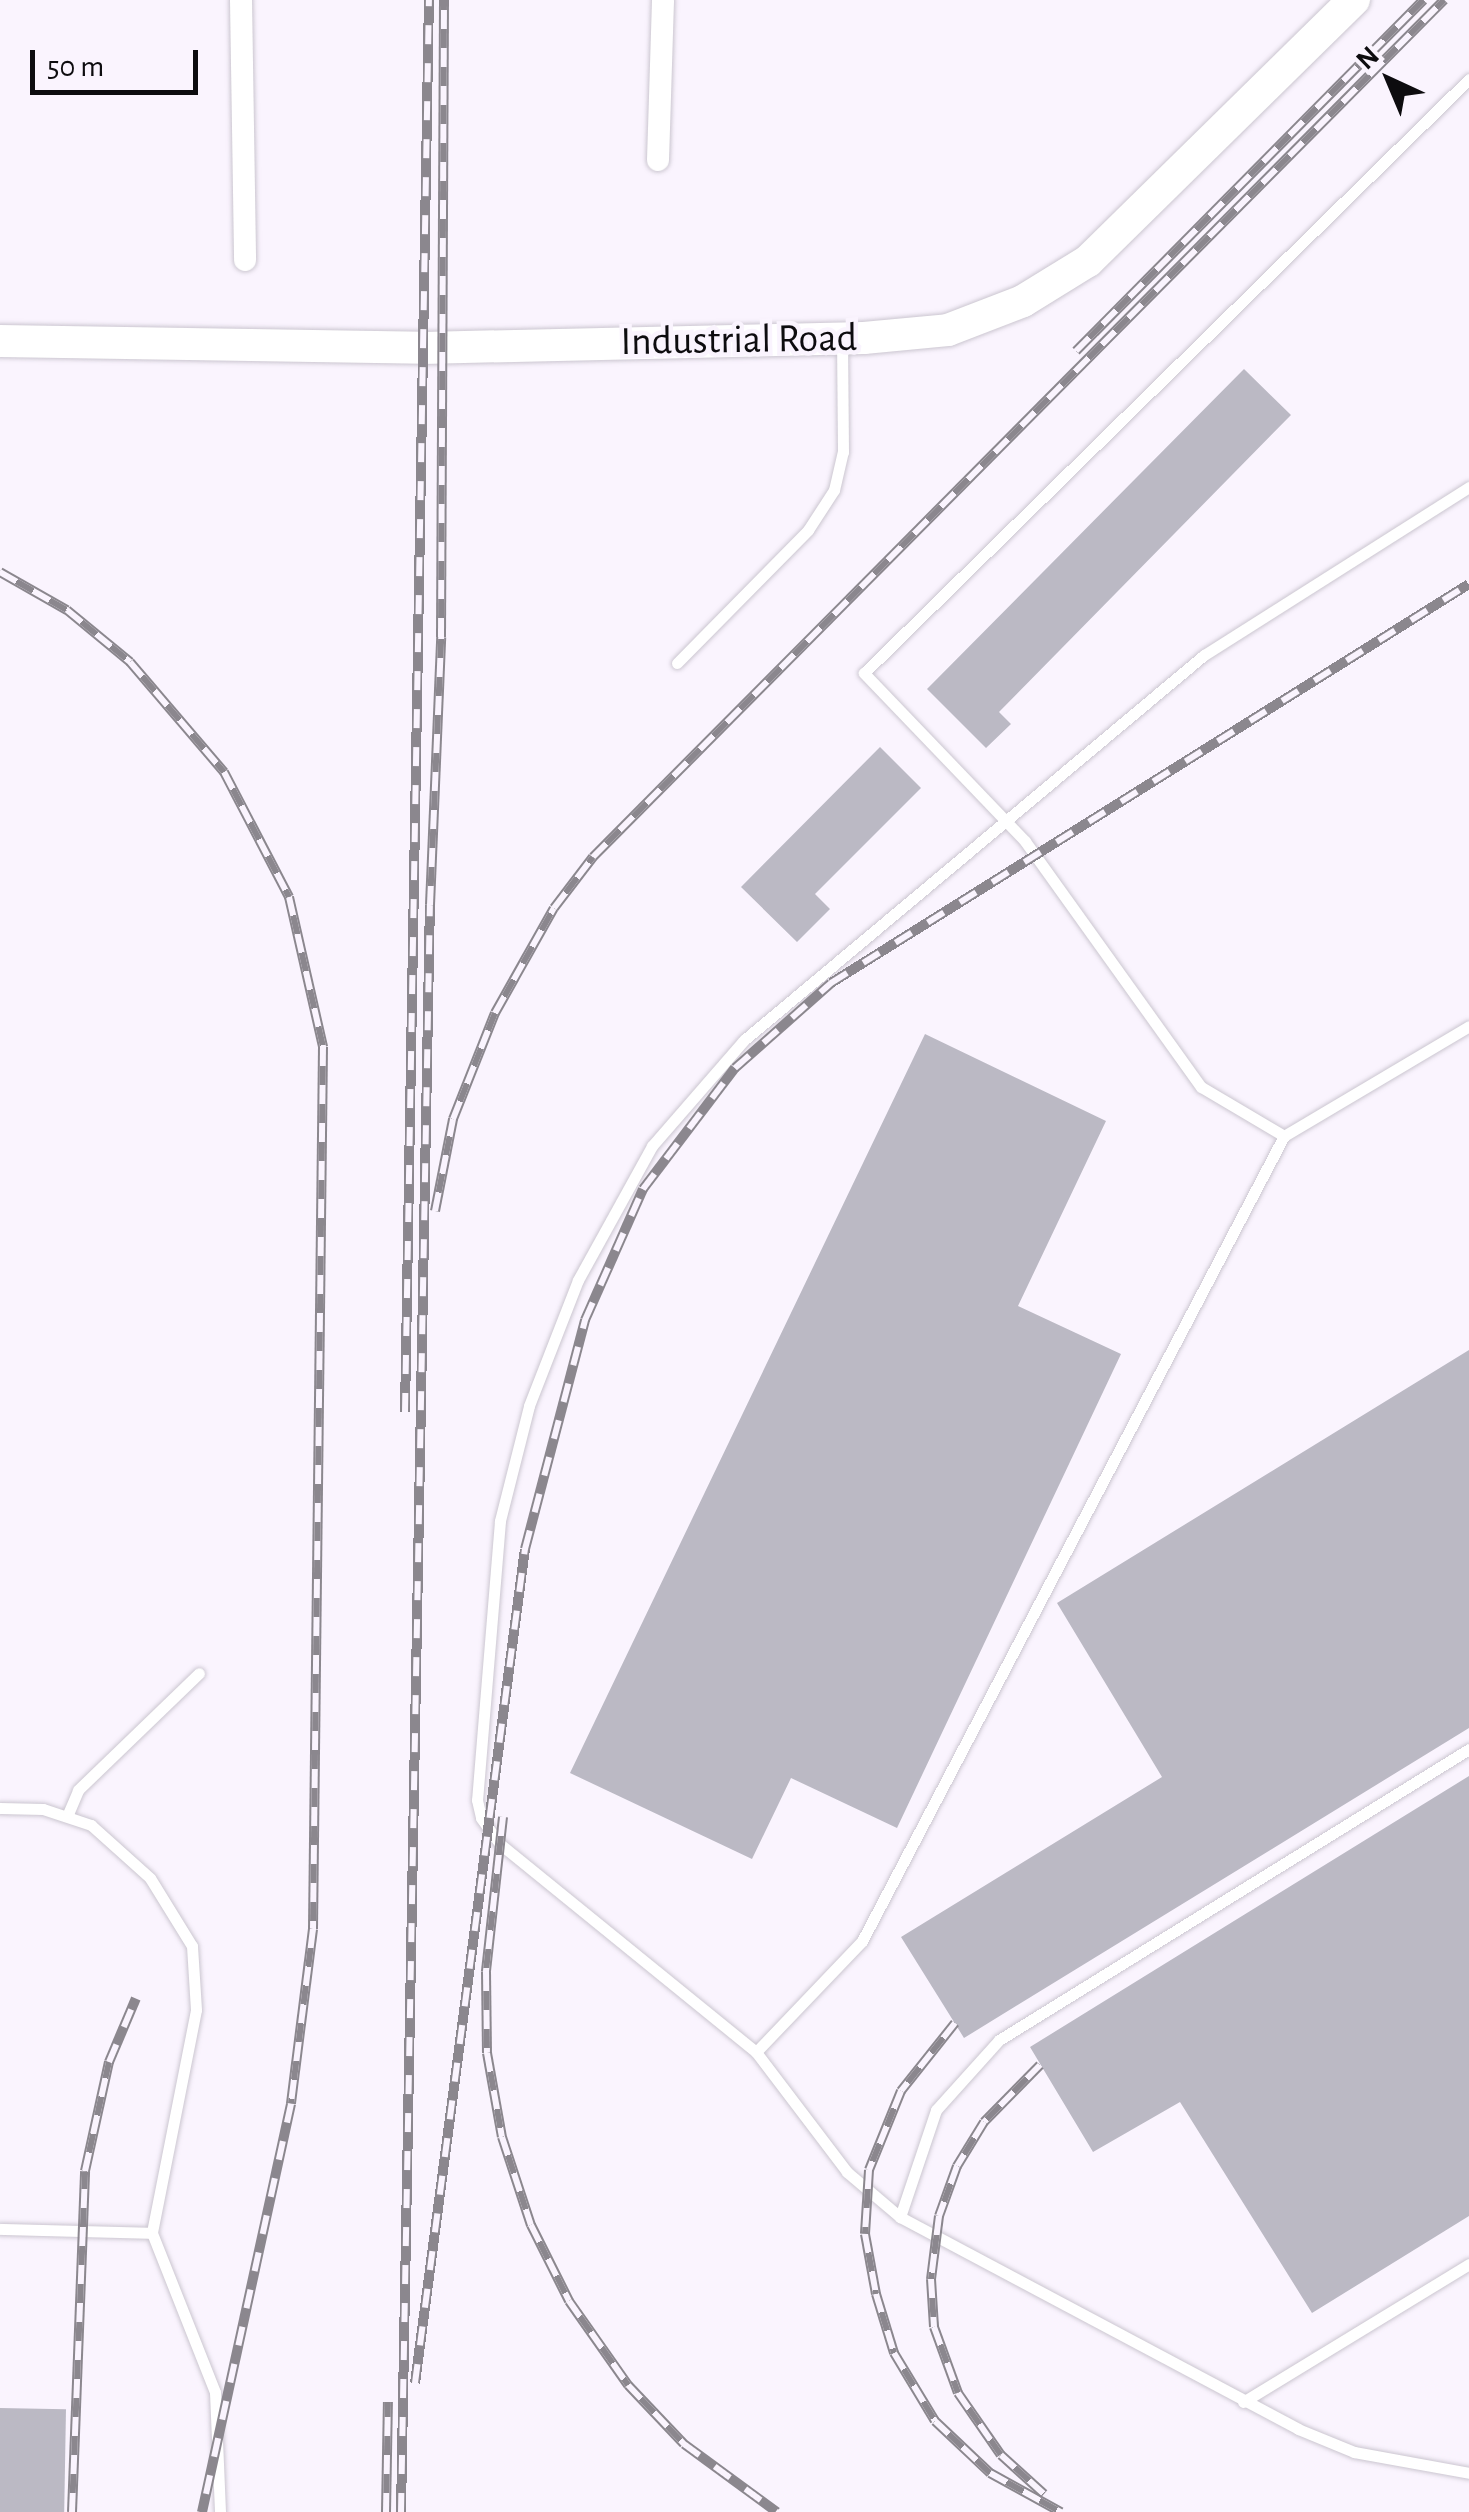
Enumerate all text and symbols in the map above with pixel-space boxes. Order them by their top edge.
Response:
scale bar [35,30,202,92]
north arrow [1339,30,1439,130]
text: N [1351,42,1385,75]
text: 50 m [47,52,104,82]
street label: Industrial Road [620,314,858,366]

